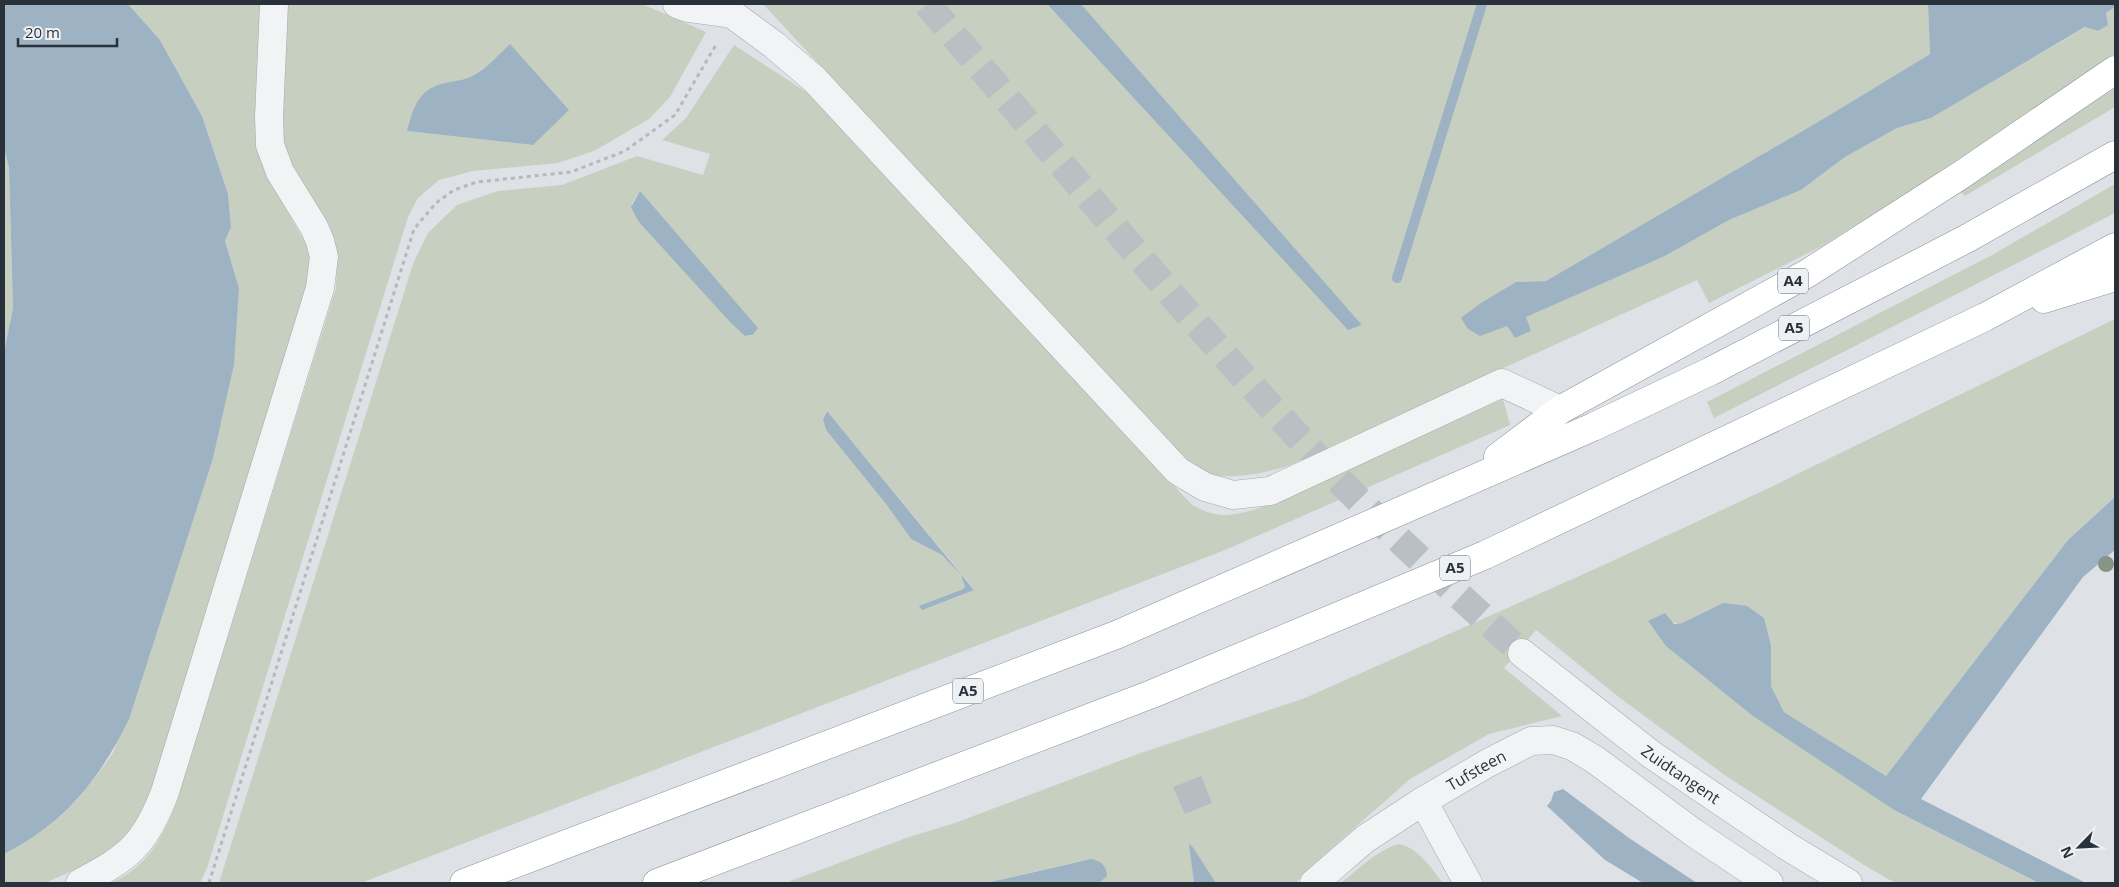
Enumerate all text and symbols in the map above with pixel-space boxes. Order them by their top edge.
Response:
scale bar [18,15,116,47]
text: 20 m [25,22,60,42]
road number: A4 [1778,268,1808,294]
road number: A5 [1779,316,1809,340]
road number: A5 [1440,556,1470,580]
road number: A5 [953,678,983,704]
street label: Zuidtangent [1637,740,1725,809]
street label: Tufsteen [1442,745,1510,796]
north arrow [2054,822,2104,872]
text: N [2056,843,2078,862]

